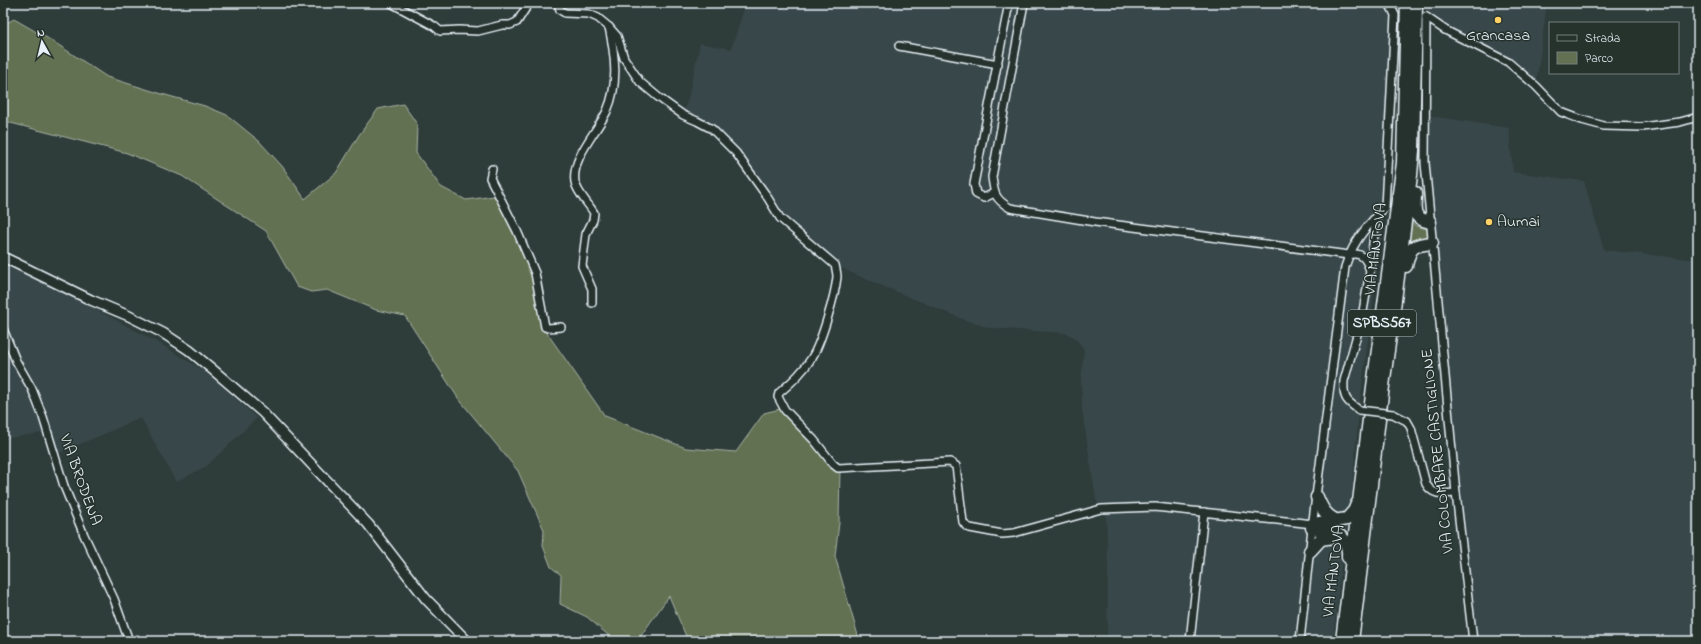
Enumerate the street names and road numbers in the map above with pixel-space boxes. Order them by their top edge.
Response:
street label: VIA MANTOVA [1358,201,1394,297]
road number: SPBS567 [1348,310,1416,336]
street label: VIA COLOMBARE CASTIGLIONE [1415,347,1461,556]
street label: VIA BRODENA [52,430,108,529]
street label: VIA MANTOVA [1316,523,1352,619]

